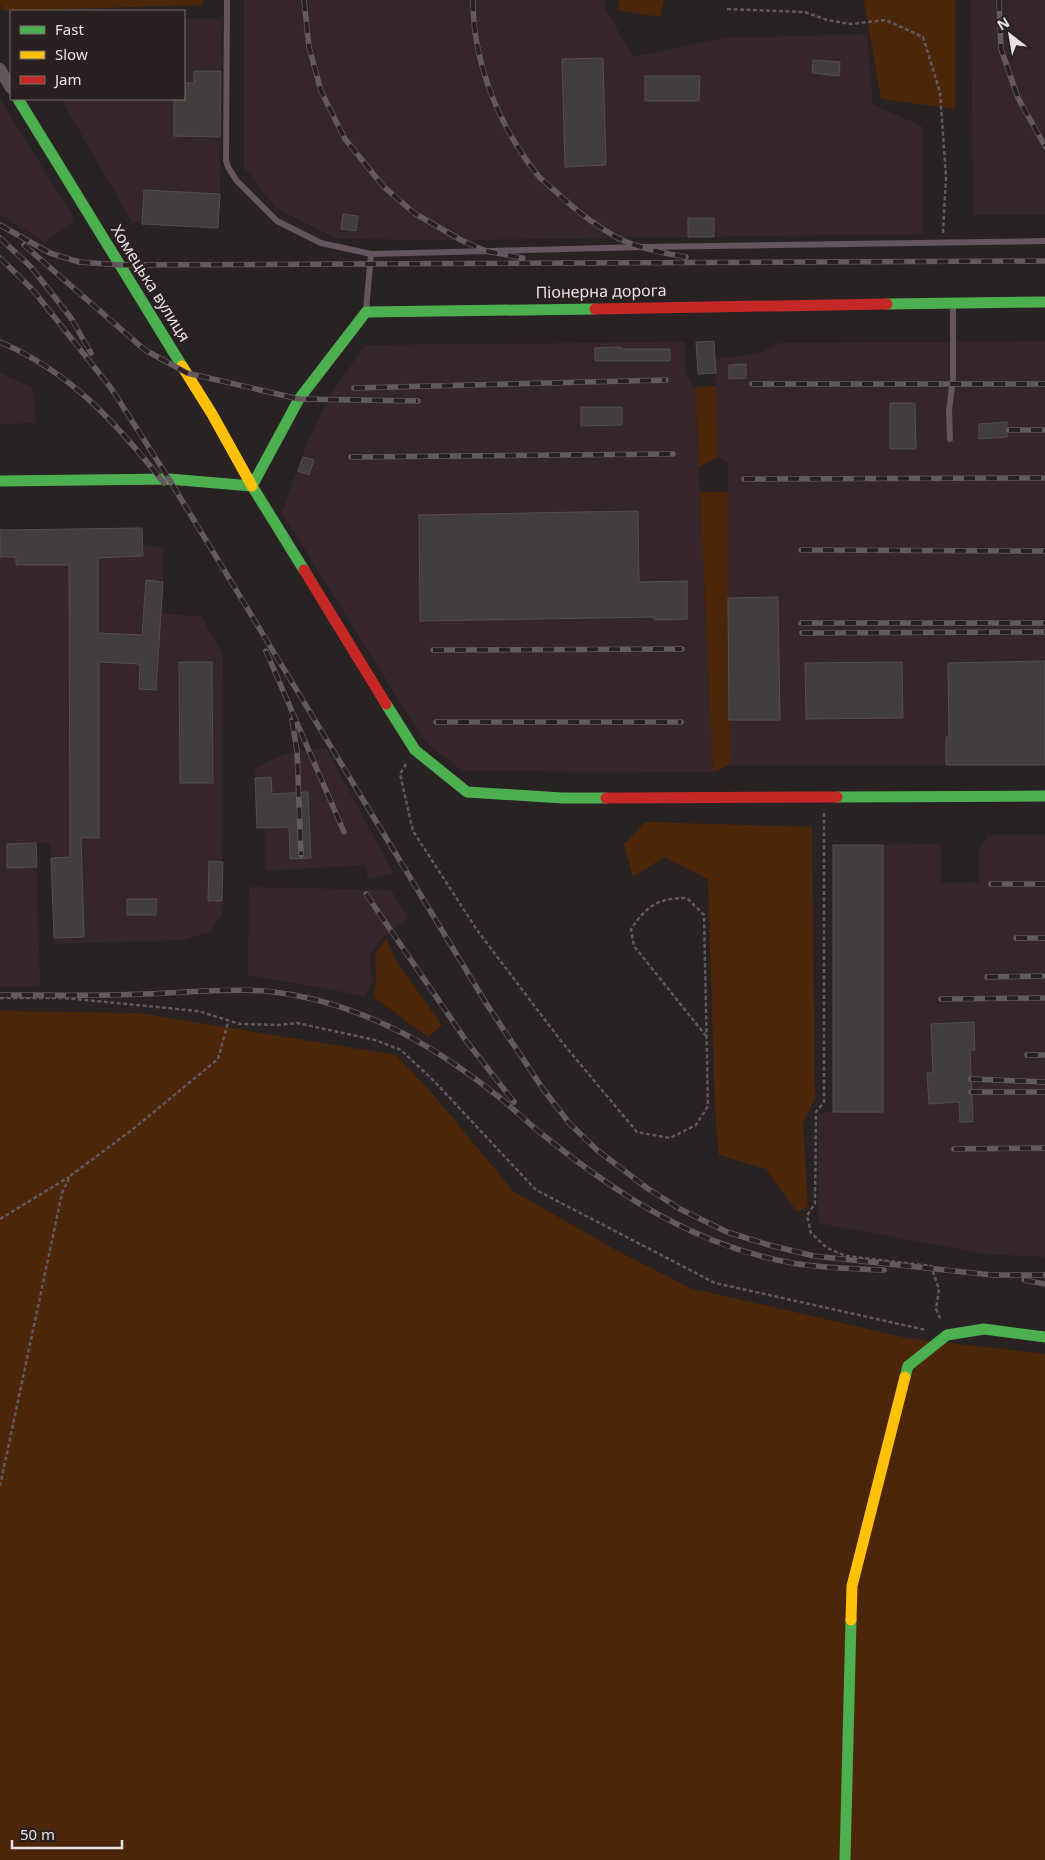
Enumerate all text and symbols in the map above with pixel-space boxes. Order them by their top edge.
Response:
legend [10,10,185,100]
north arrow [985,10,1035,60]
text: N [993,12,1013,35]
text: Fast [55,19,84,39]
text: Slow [55,44,88,64]
text: Jam [53,69,82,89]
street label: Хомецька вулиця [106,220,196,346]
street label: Піонерна дорога [535,279,667,303]
scale bar [12,1818,122,1850]
text: 50 m [20,1824,55,1844]

